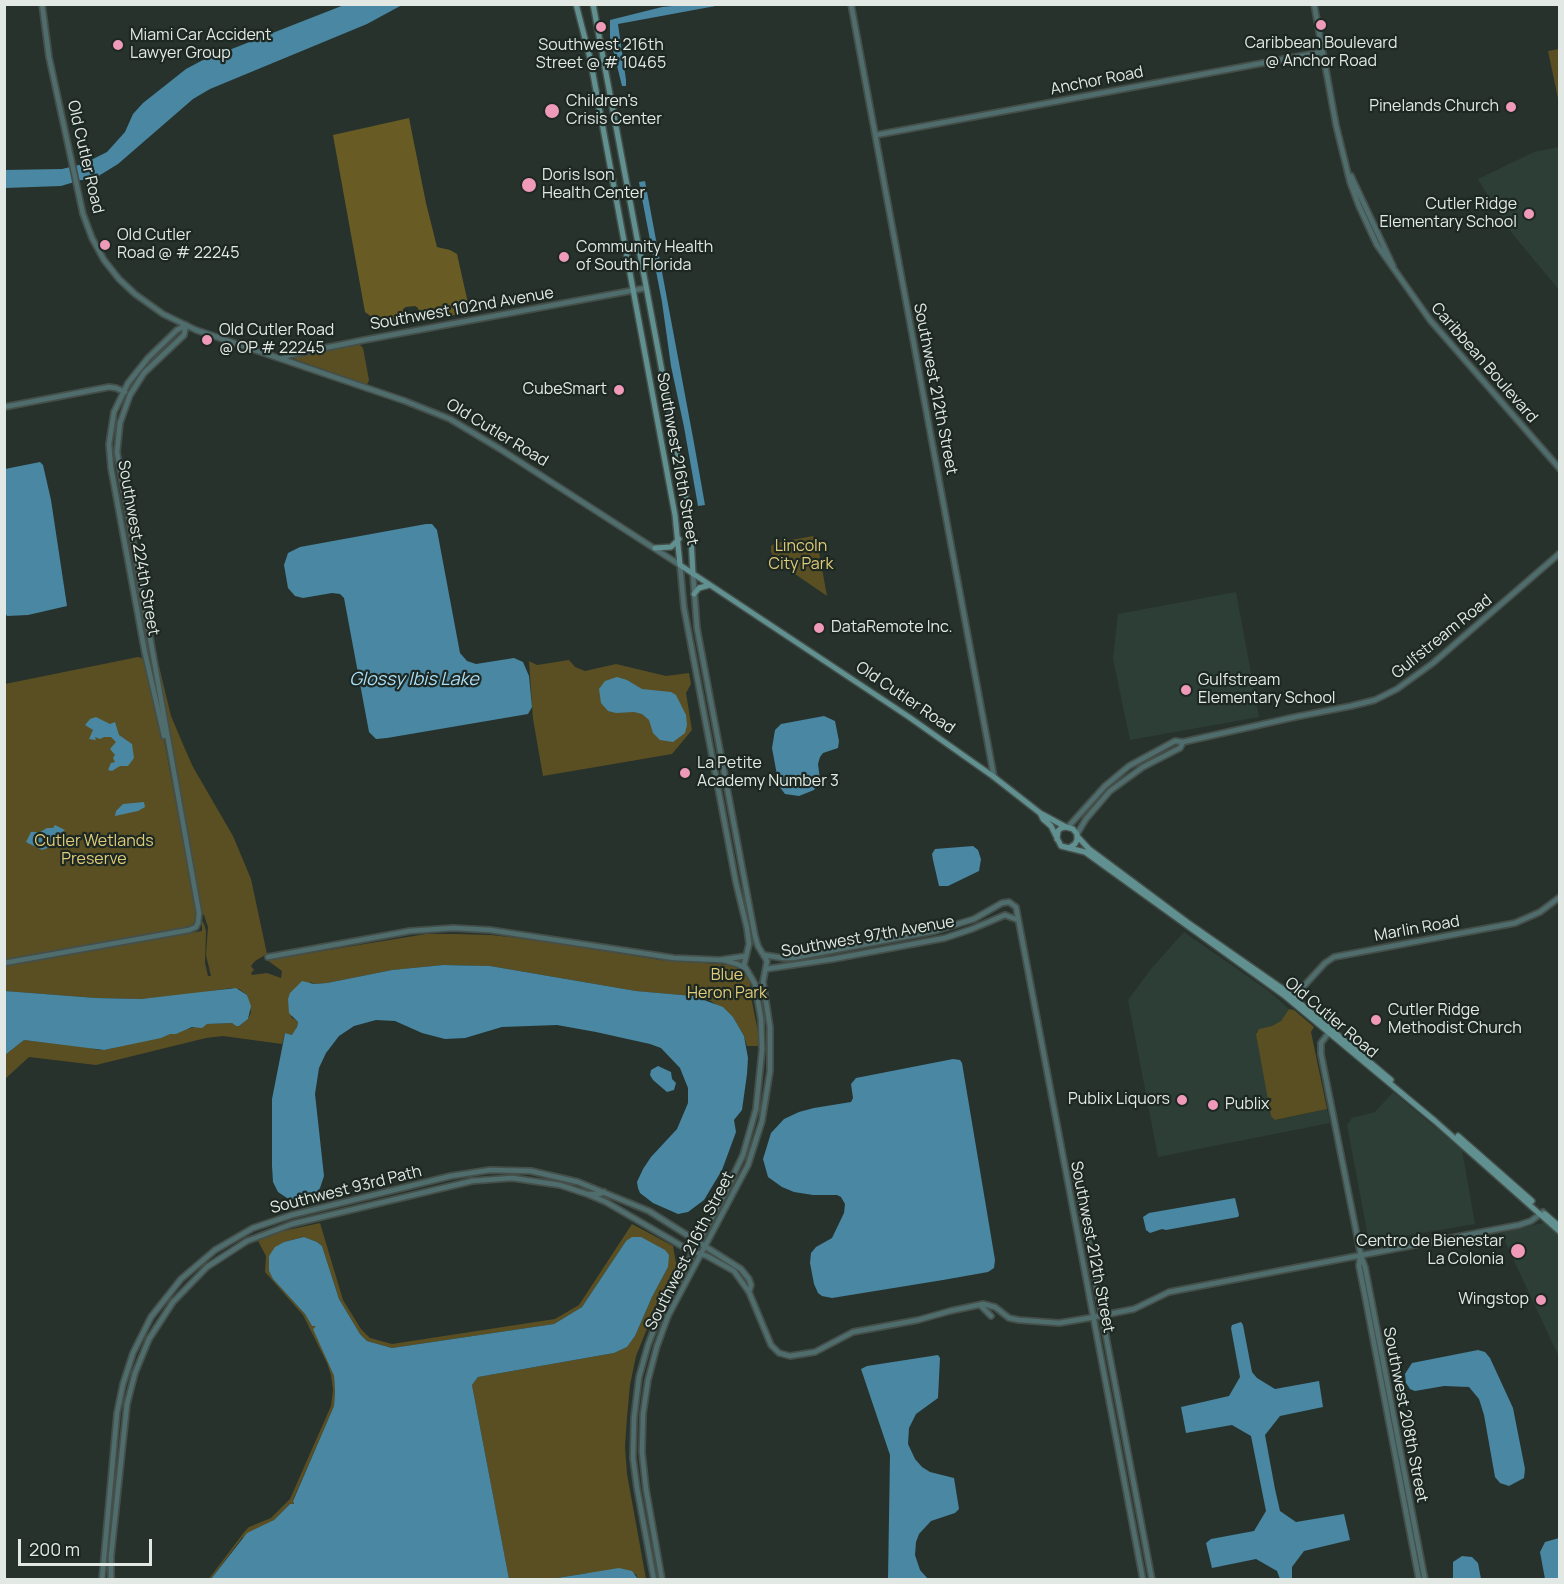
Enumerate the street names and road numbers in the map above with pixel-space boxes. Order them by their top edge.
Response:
street label: Anchor Road [1049,63,1145,99]
street label: Old Cutler Road [63,99,107,215]
street label: Southwest 102nd Avenue [369,283,555,335]
street label: Caribbean Boulevard [1427,299,1541,427]
street label: Southwest 212th Street [909,301,961,477]
street label: Southwest 216th Street [652,371,702,547]
street label: Old Cutler Road [443,395,551,471]
street label: Southwest 224th Street [113,459,163,637]
street label: Gulfstream Road [1388,591,1496,683]
street label: Old Cutler Road [852,658,958,738]
street label: Southwest 97th Avenue [780,912,956,962]
street label: Marlin Road [1373,912,1461,946]
street label: Old Cutler Road [1281,974,1381,1062]
street label: Southwest 212th Street [1066,1159,1118,1335]
street label: Southwest 93rd Path [268,1162,424,1218]
street label: Southwest 216th Street [642,1168,738,1334]
street label: Southwest 208th Street [1379,1326,1431,1504]

